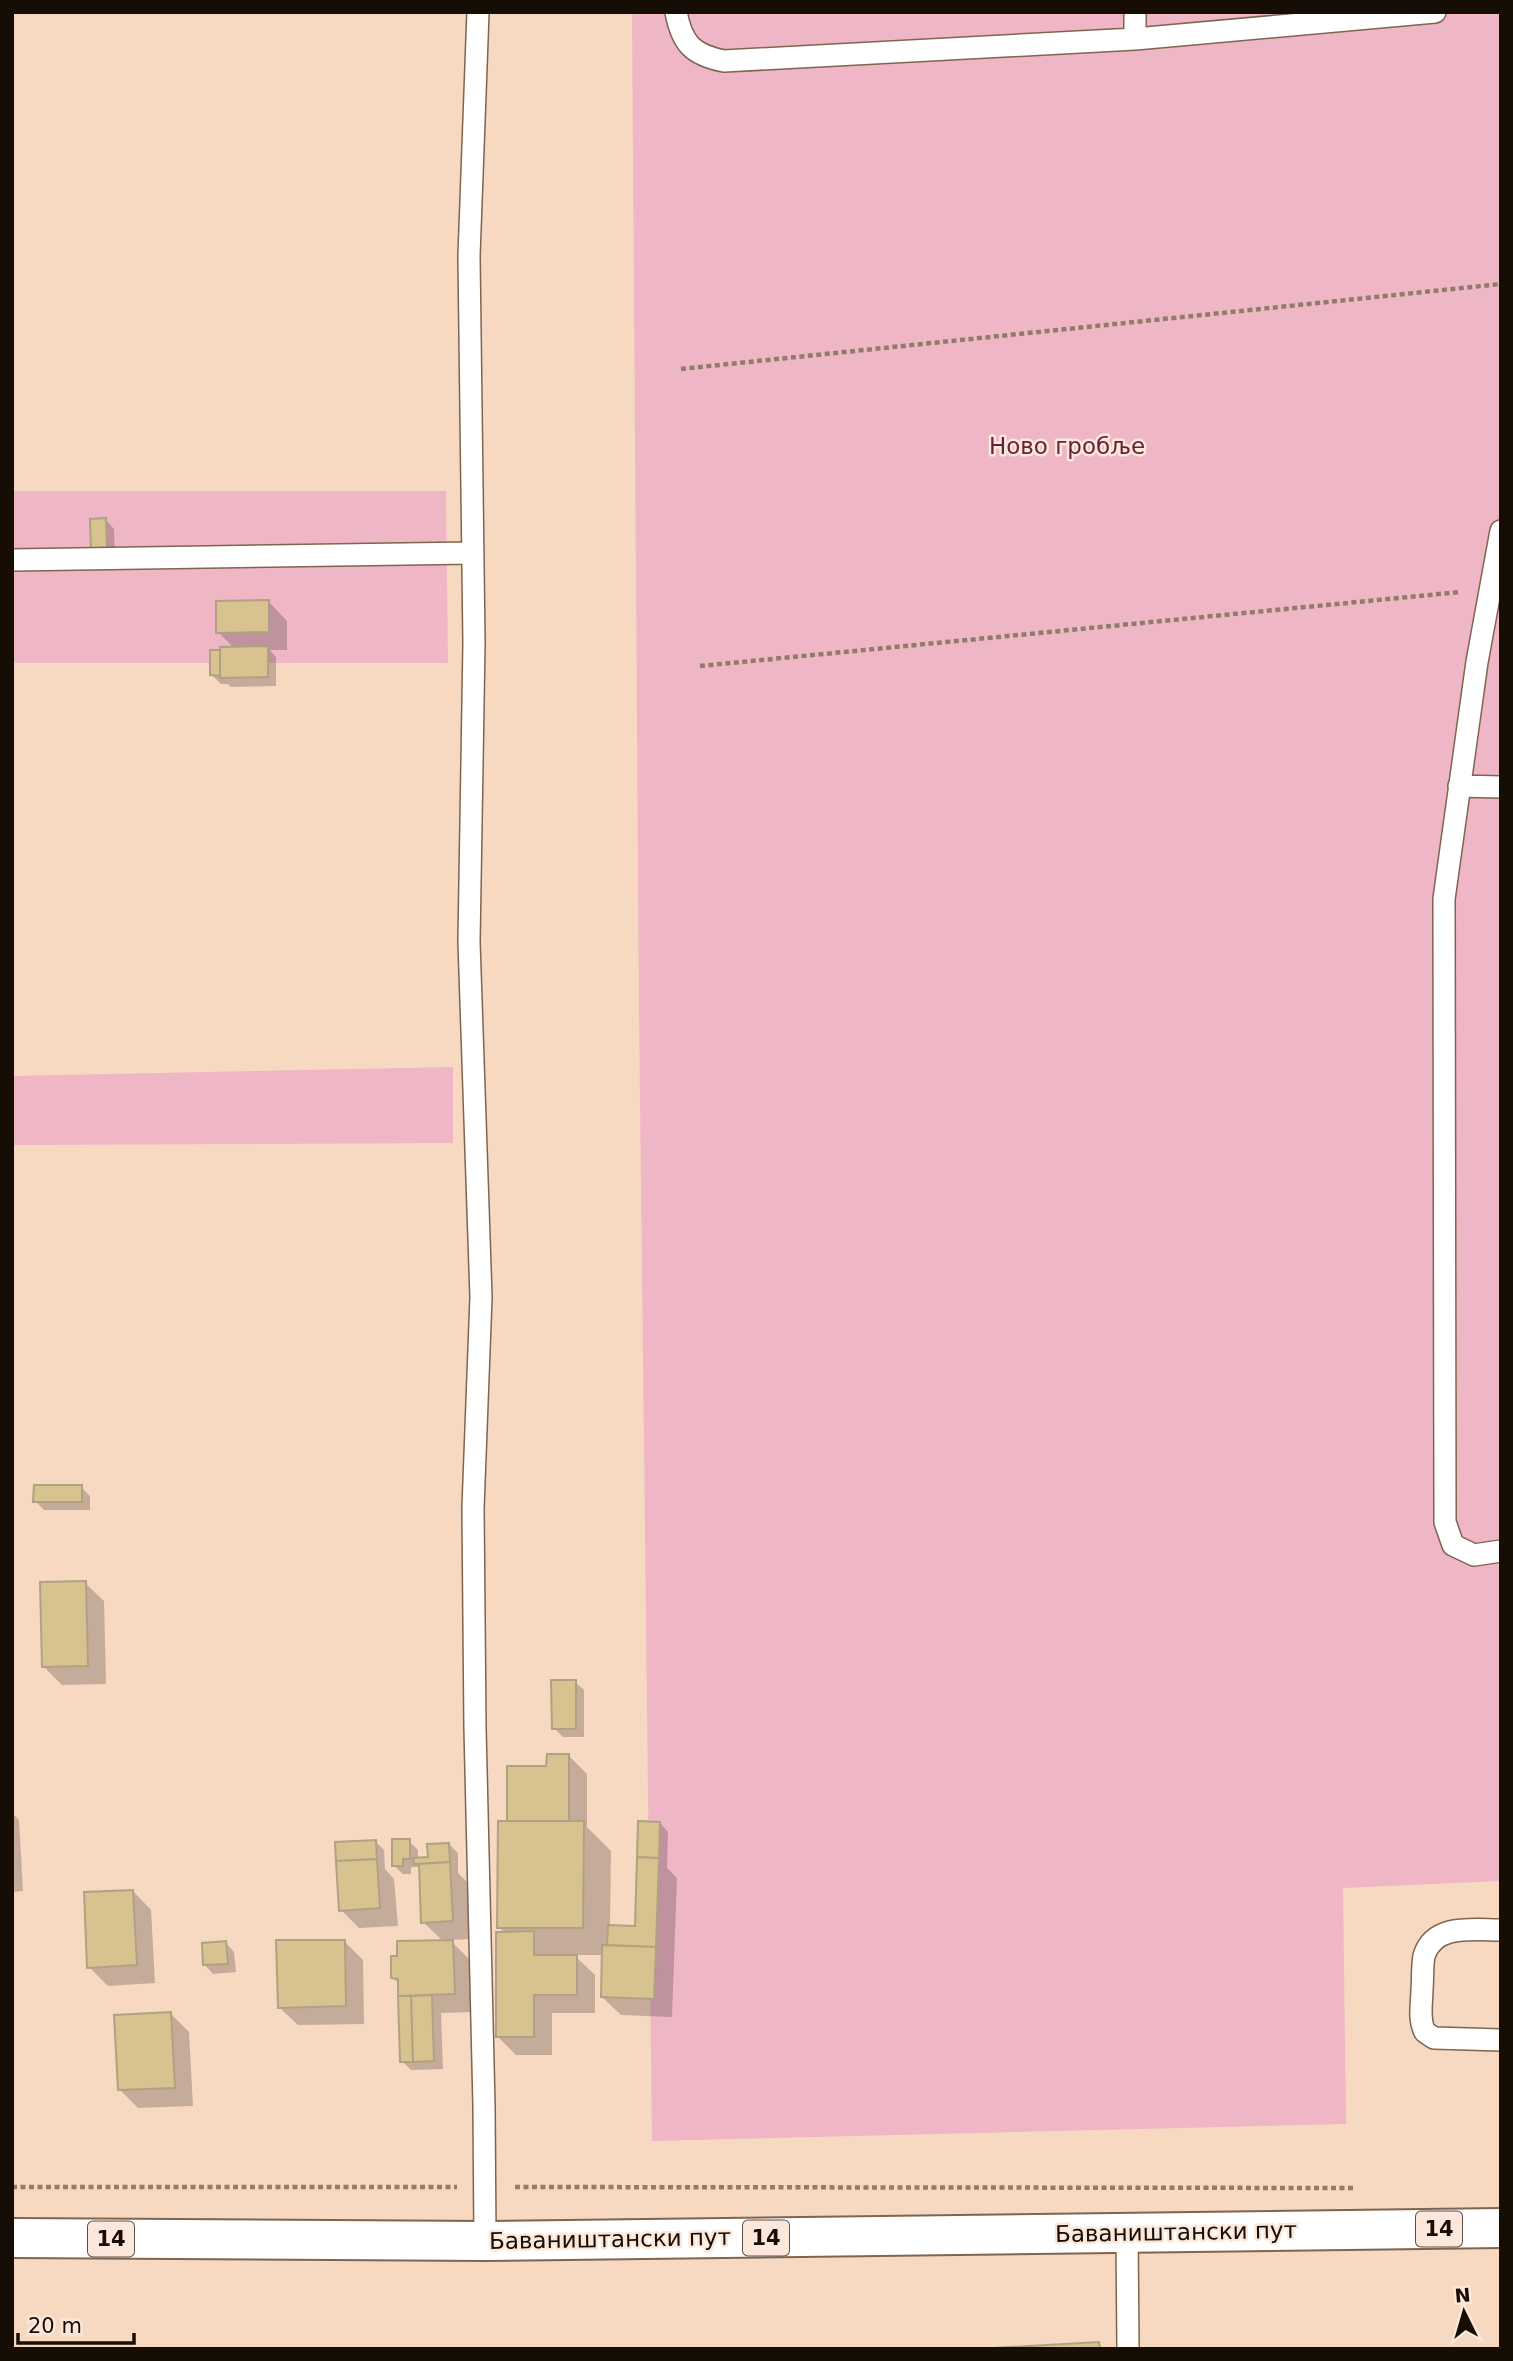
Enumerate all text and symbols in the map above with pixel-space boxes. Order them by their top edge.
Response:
park label: Ново гробље [989,433,1145,459]
road number: 14 [1416,2212,1462,2246]
street label: Баваништански пут [1055,2217,1297,2247]
road number: 14 [743,2220,789,2256]
road number: 14 [88,2222,134,2256]
street label: Баваништански пут [489,2224,731,2254]
north arrow [1429,2277,1499,2347]
text: N [1454,2283,1471,2307]
scale bar [18,2302,133,2346]
text: 20 m [28,2314,82,2338]

